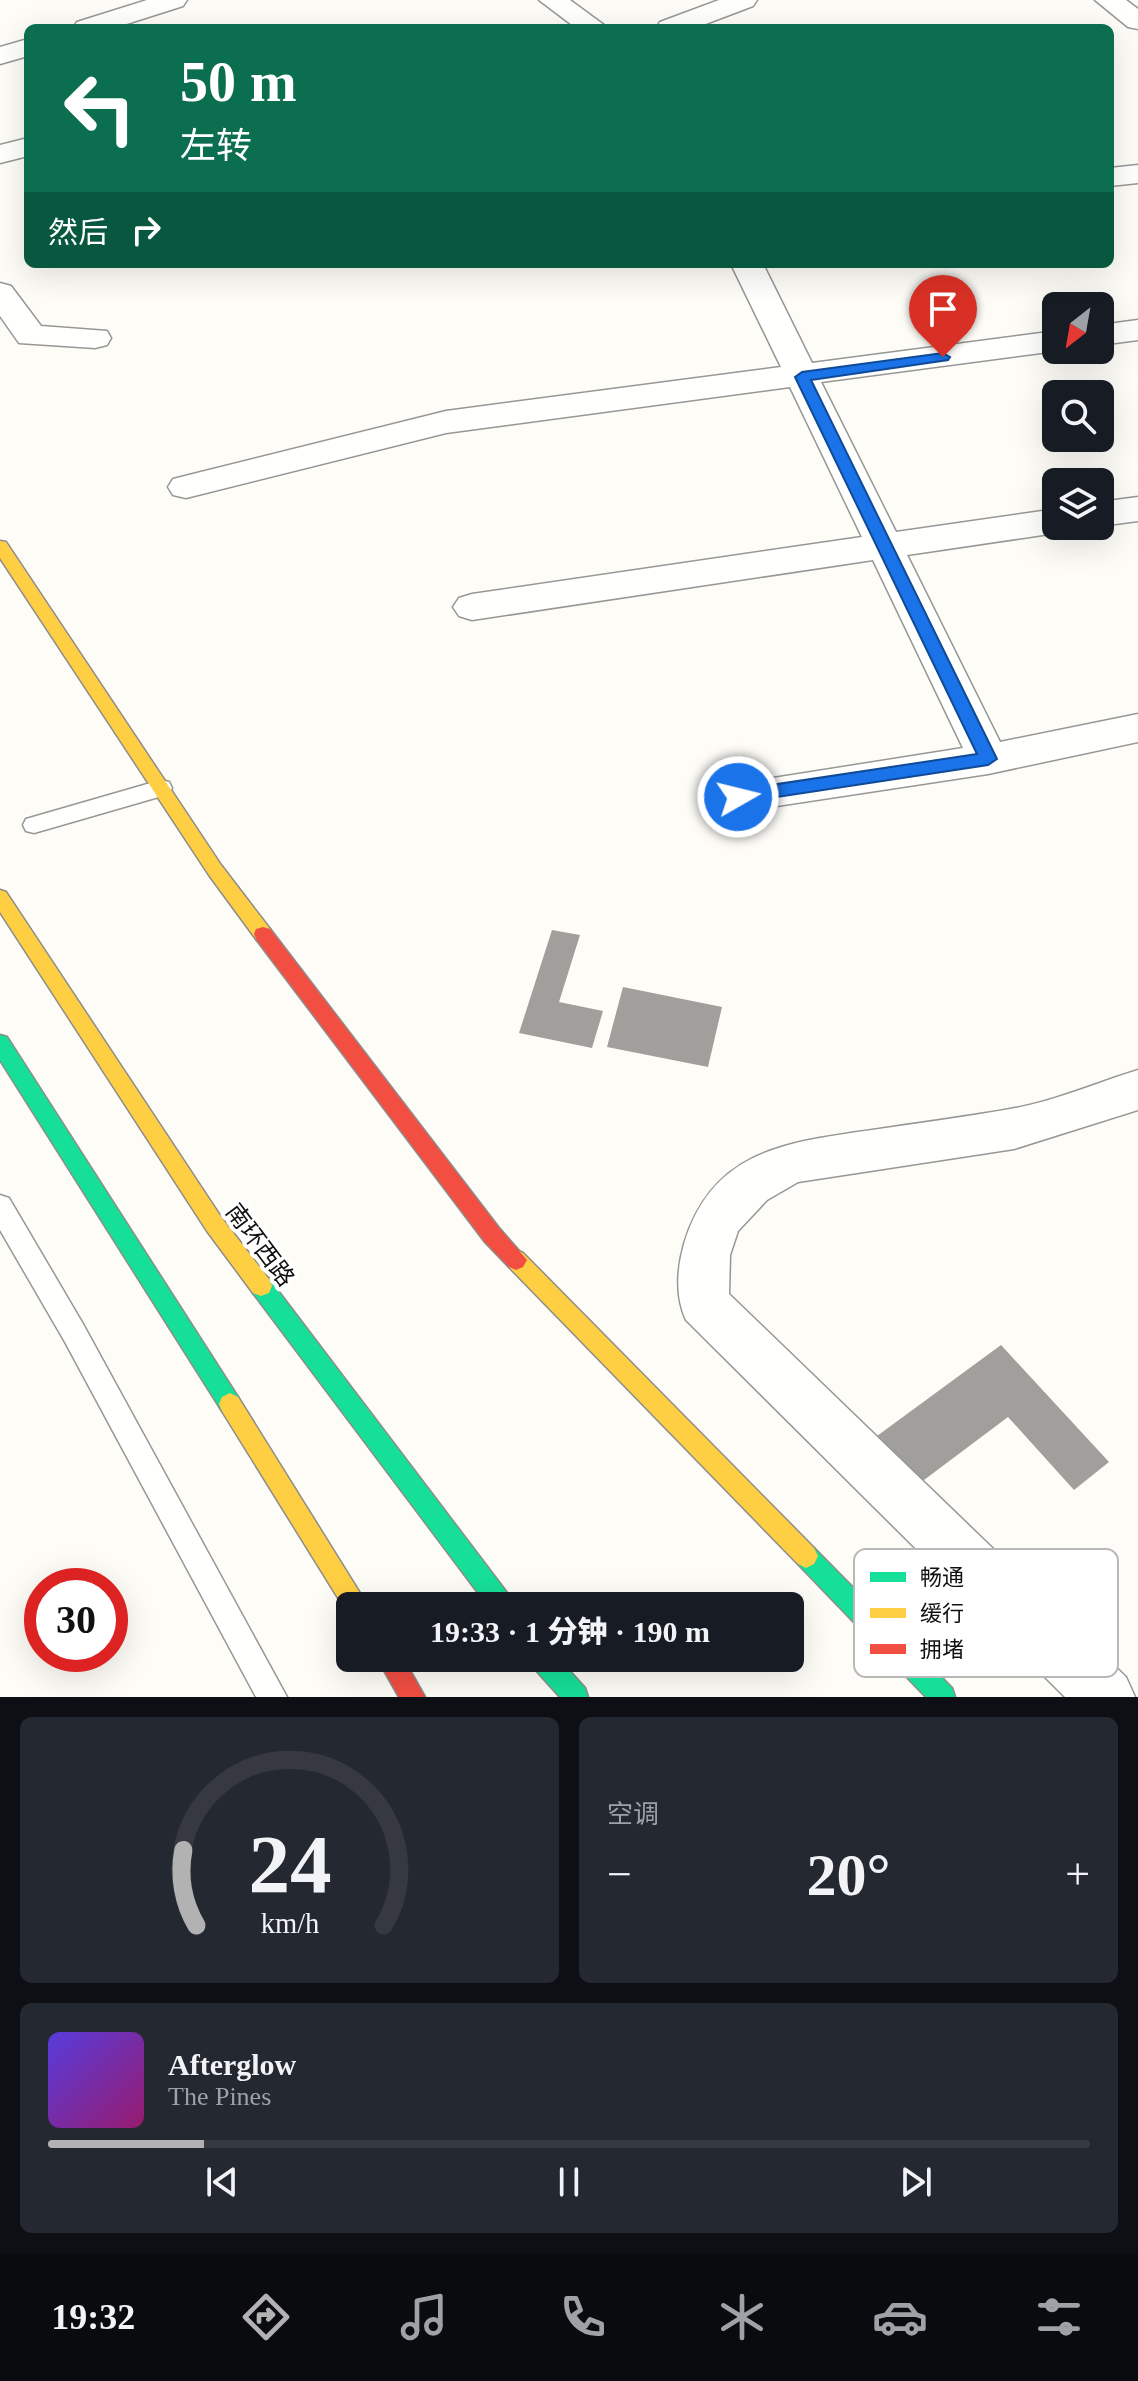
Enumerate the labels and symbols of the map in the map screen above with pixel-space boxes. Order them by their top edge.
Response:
pin [909,275,977,357]
north arrow [1042,292,1114,364]
position arrow [696,755,780,839]
street label: 南环西路 [221,1199,299,1291]
legend [854,1549,1118,1677]
text: 畅通 [920,1565,964,1590]
speed limit sign: 30 [24,1568,128,1672]
text: 缓行 [920,1601,964,1626]
text: 拥堵 [920,1637,964,1662]

